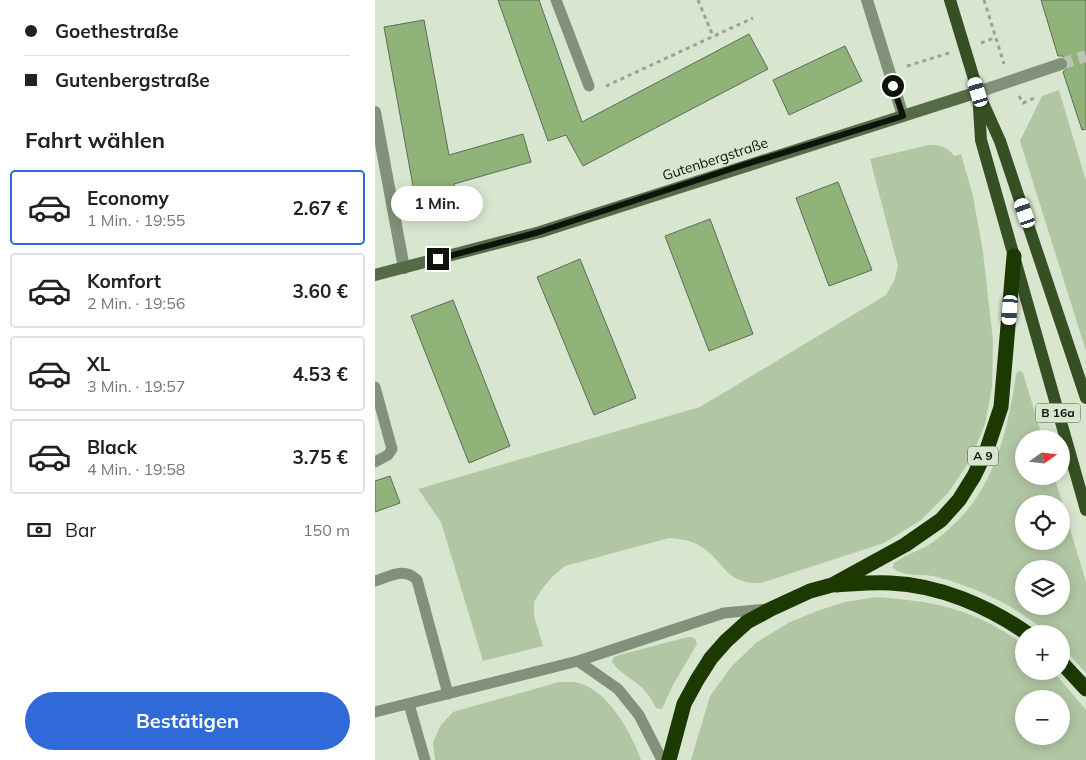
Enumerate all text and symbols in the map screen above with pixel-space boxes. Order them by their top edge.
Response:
text: Goethestraße [55,19,179,43]
text: Gutenbergstraße [55,68,210,92]
route start [882,75,904,97]
car [966,75,989,109]
text: Fahrt wählen [25,126,165,154]
street label: Gutenbergstraße [660,133,770,185]
icon: car [27,185,72,230]
text: Economy [87,186,169,210]
callout: 1 Min. [392,186,484,222]
text: 1 Min. [414,193,460,213]
text: 2.67 € [292,196,348,220]
car [1013,196,1036,230]
text: 1 Min. · 19:55 [87,210,185,230]
route end [427,248,449,270]
icon: car [27,268,72,313]
text: Komfort [87,269,161,293]
text: 3.60 € [292,279,348,303]
text: 2 Min. · 19:56 [87,293,185,313]
car [1001,295,1018,325]
icon: car [27,351,72,396]
text: XL [87,352,110,376]
text: 4.53 € [292,362,348,386]
text: 3 Min. · 19:57 [87,376,185,396]
road number: B 16a [1035,403,1081,422]
north arrow [1015,430,1070,485]
map controls [1015,430,1070,745]
icon: car [27,434,72,479]
text: Black [87,435,137,459]
text: 3.75 € [292,445,348,469]
road number: A 9 [968,446,998,466]
text: 4 Min. · 19:58 [87,459,185,479]
button: locate [1015,495,1070,550]
icon: cash [25,516,53,544]
text: Bar [65,518,96,542]
text: 150 m [303,520,350,540]
button: layers [1015,560,1070,615]
button: + [1015,625,1070,680]
button: − [1015,690,1070,745]
button: Bestätigen [25,692,350,750]

